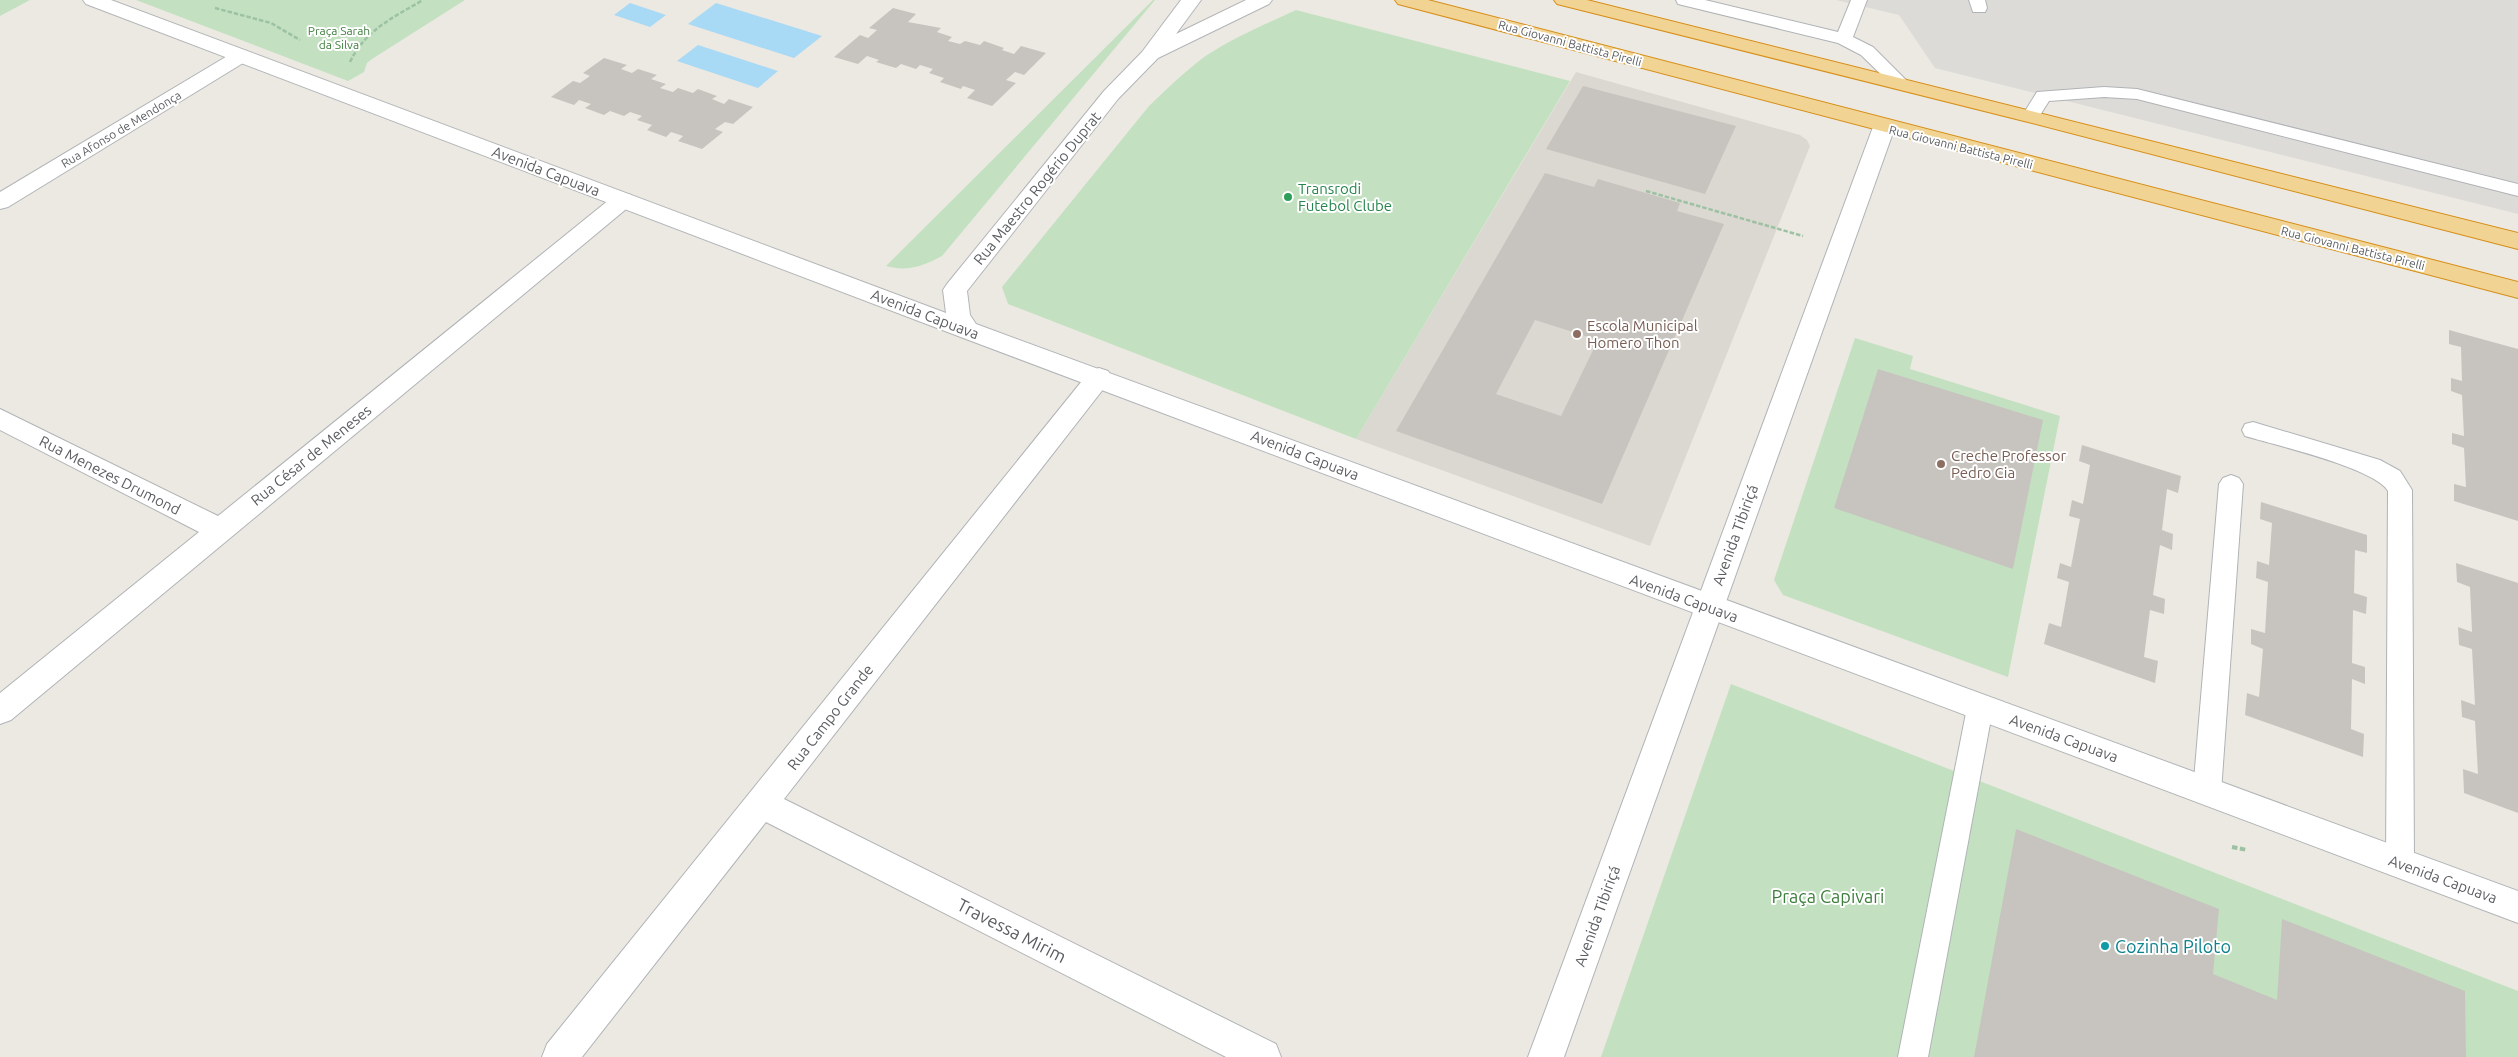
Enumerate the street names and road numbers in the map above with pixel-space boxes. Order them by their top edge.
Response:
street label: Rua Giovanni Battista Pirelli [1497,18,1643,68]
street label: Rua Afonso de Mendonça [59,88,183,170]
street label: Rua Maestro Rogério Duprat [970,108,1104,268]
street label: Rua Giovanni Battista Pirelli [1888,123,2034,171]
street label: Avenida Capuava [490,143,602,199]
street label: Rua Giovanni Battista Pirelli [2280,224,2426,272]
street label: Avenida Capuava [869,286,981,342]
street label: Rua César de Meneses [247,401,375,509]
street label: Avenida Capuava [1249,427,1361,483]
street label: Rua Menezes Drumond [37,432,183,518]
street label: Avenida Tibiriçá [1709,482,1761,588]
street label: Avenida Capuava [1627,570,1741,626]
street label: Rua Campo Grande [784,661,876,773]
street label: Avenida Capuava [2007,710,2121,766]
street label: Avenida Capuava [2386,851,2500,907]
street label: Avenida Tibiriçá [1571,863,1623,969]
street label: Travessa Mirim [954,894,1070,966]

